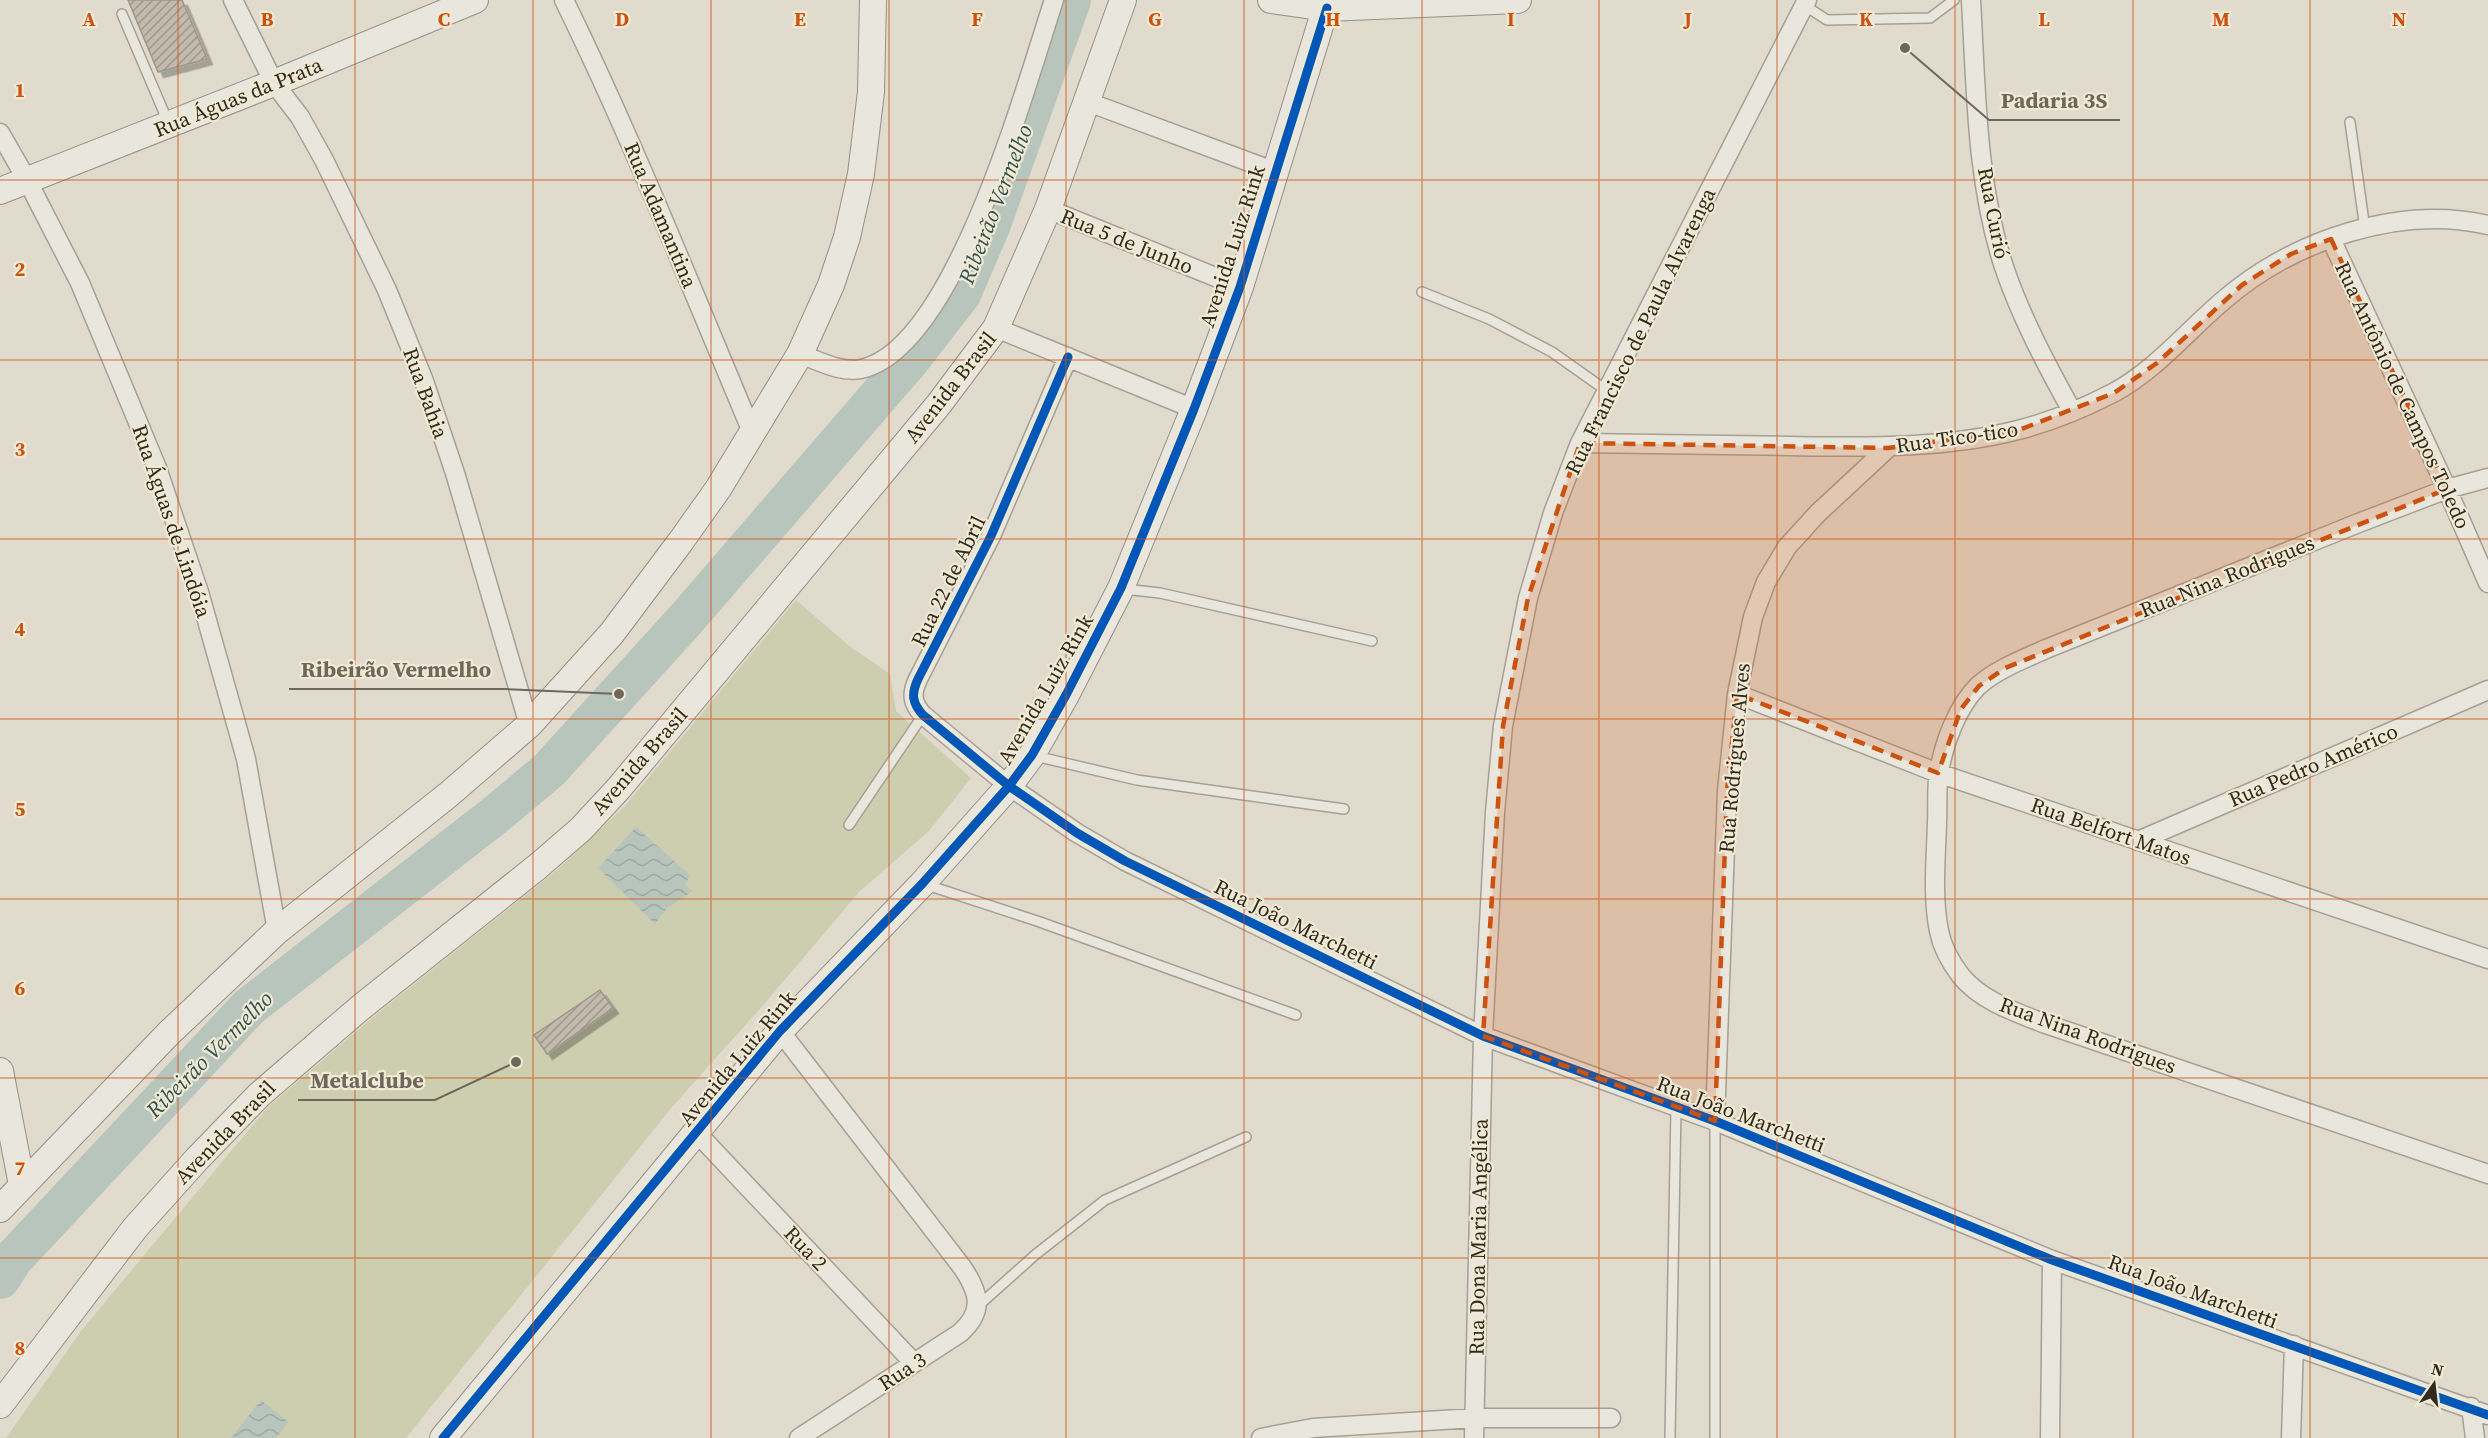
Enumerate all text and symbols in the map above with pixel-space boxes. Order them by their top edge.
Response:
text: A [82,5,96,33]
text: B [260,5,274,33]
text: C [438,5,450,33]
text: D [615,5,629,33]
text: E [794,5,806,33]
text: F [971,5,983,33]
text: G [1148,5,1162,33]
text: H [1325,5,1341,33]
text: I [1507,5,1515,33]
text: J [1682,5,1692,33]
text: K [1859,5,1873,33]
text: L [2038,5,2050,33]
text: M [2212,5,2230,33]
text: N [2392,5,2406,33]
street label: Rua Águas da Prata [149,50,327,144]
text: 1 [15,76,25,104]
callout: Padaria 3S [1989,80,2120,120]
text: Padaria 3S [2001,85,2107,115]
water label: Ribeirão Vermelho [950,120,1039,289]
street label: Rua Adamantina [617,138,705,293]
street label: Avenida Luiz Rink [1192,161,1272,331]
street label: Rua Curió [1971,164,2017,262]
street label: Rua Francisco de Paula Alvarenga [1558,182,1722,479]
street label: Rua 5 de Junho [1056,201,1198,281]
text: 2 [15,255,26,283]
street label: Rua Antônio de Campos Toledo [2328,257,2478,533]
street label: Avenida Brasil [897,325,1003,449]
street label: Rua Bahia [396,344,456,443]
street label: Rua Tico-tico [1894,414,2020,460]
street label: Rua Águas de Lindóia [125,421,219,622]
text: 3 [15,435,26,463]
street label: Rua 22 de Abril [904,511,992,651]
street label: Rua Nina Rodrigues [2135,528,2319,624]
street label: Avenida Luiz Rink [990,608,1100,769]
text: 4 [15,615,26,643]
callout: Ribeirão Vermelho [289,649,504,689]
text: Ribeirão Vermelho [301,654,491,684]
street label: Rua Rodrigues Alves [1711,662,1757,854]
street label: Avenida Brasil [584,701,694,821]
street label: Rua Pedro Américo [2224,716,2402,814]
street label: Rua Belfort Matos [2027,790,2195,872]
text: 5 [15,795,26,823]
street label: Rua João Marchetti [1209,872,1383,976]
text: 6 [15,974,26,1002]
water label: Ribeirão Vermelho [138,984,279,1125]
street label: Avenida Luiz Rink [672,984,803,1132]
street label: Rua Nina Rodrigues [1996,990,2180,1080]
callout: Metalclube [298,1060,435,1100]
text: Metalclube [310,1065,424,1095]
street label: Rua João Marchetti [1652,1068,1830,1160]
street label: Avenida Brasil [168,1074,282,1190]
street label: Rua Dona Maria Angélica [1461,1118,1495,1356]
text: 7 [15,1154,26,1182]
street label: Rua 2 [778,1219,834,1277]
street label: Rua João Marchetti [2104,1247,2282,1335]
text: 8 [15,1334,25,1362]
street label: Rua 3 [872,1345,932,1397]
north arrow [2404,1354,2464,1414]
text: N [2429,1357,2446,1382]

